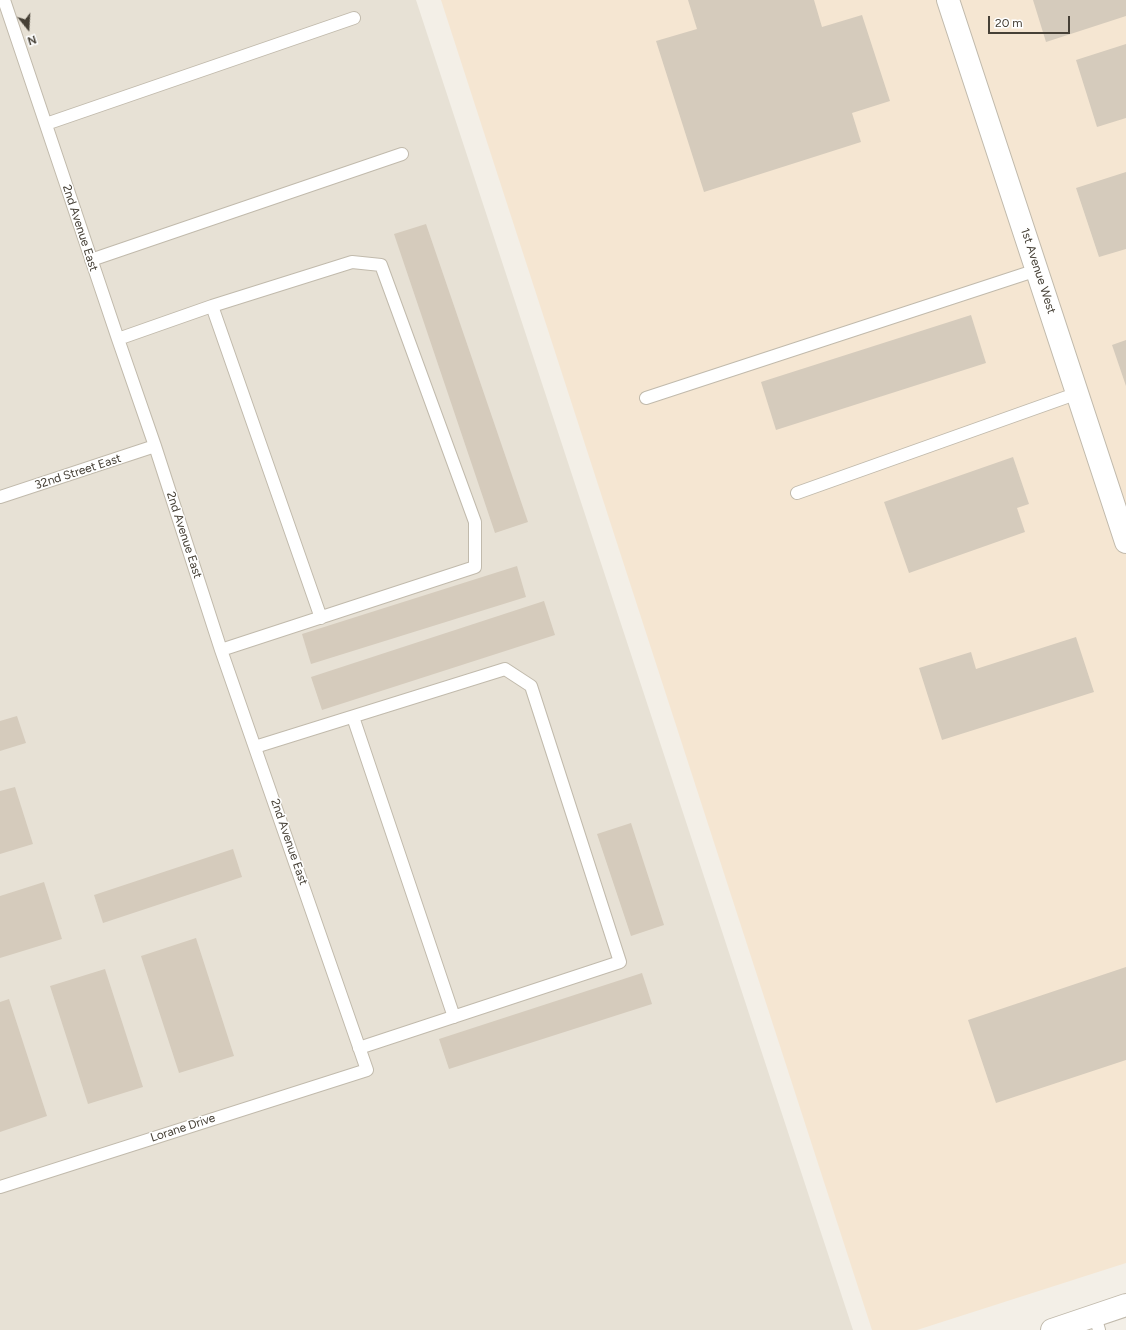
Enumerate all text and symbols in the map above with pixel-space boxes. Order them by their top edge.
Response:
north arrow [8,8,48,48]
scale bar [990,8,1072,34]
text: 20 m [995,16,1023,30]
text: N [26,32,38,47]
street label: 2nd Avenue East [59,183,101,273]
street label: 1st Avenue West [1017,226,1059,316]
street label: 32nd Street East [33,451,123,493]
street label: 2nd Avenue East [163,490,205,580]
street label: 2nd Avenue East [267,797,311,887]
street label: Lorane Drive [149,1111,217,1145]

